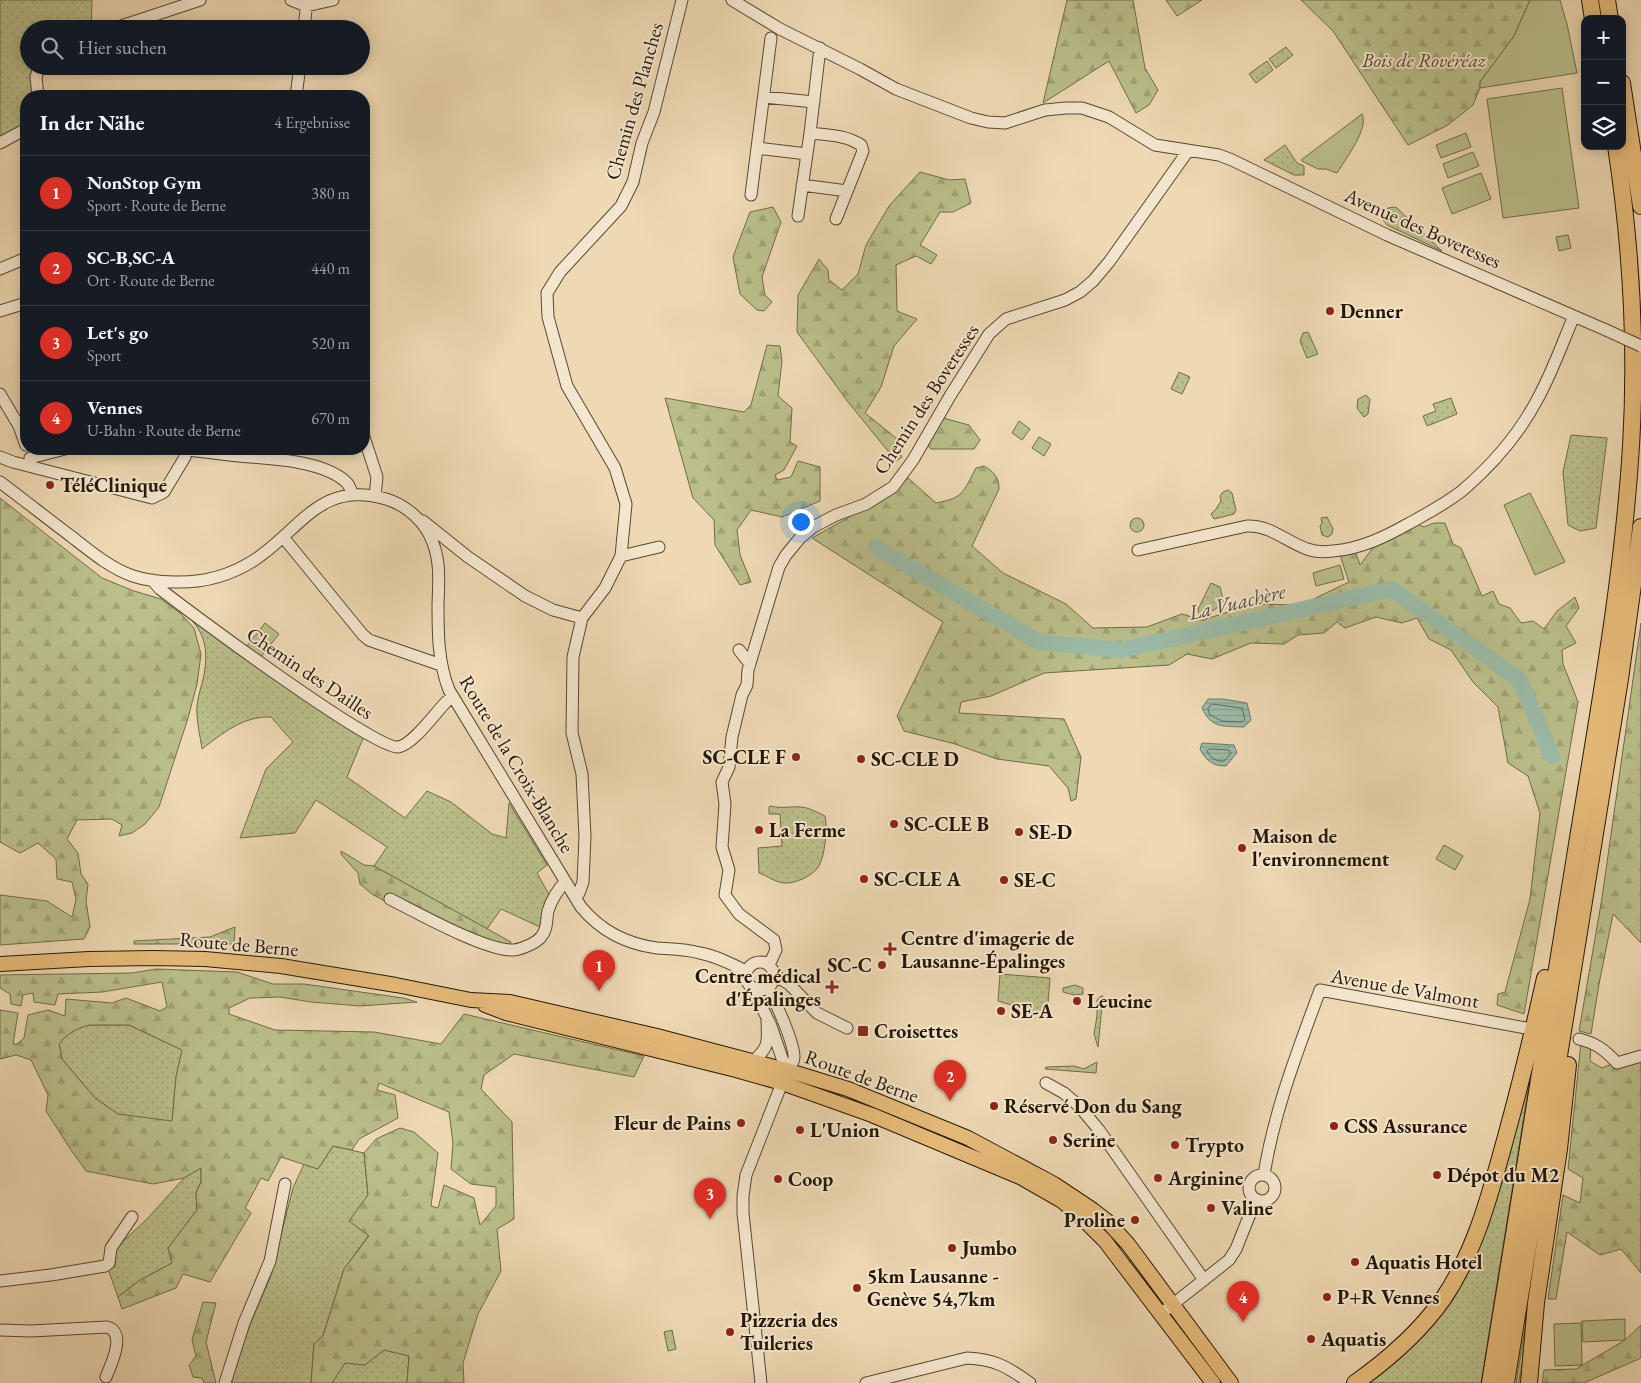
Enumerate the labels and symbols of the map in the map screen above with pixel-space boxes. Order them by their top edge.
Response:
street label: Chemin des Planches [599,19,669,183]
park label: Bois de Rovéréaz [1361,47,1487,73]
street label: Avenue des Boveresses [1340,181,1505,274]
place label: Denner [1340,298,1404,324]
marker: Denner [1324,305,1336,317]
street label: Chemin des Boveresses [868,319,984,479]
place label: TéléClinique [60,472,167,498]
marker: TéléClinique [44,479,56,491]
your location [788,509,814,535]
water label: La Vuachère [1185,577,1289,626]
street label: Chemin des Dailles [242,621,378,725]
street label: Route de la Croix-Blanche [454,670,580,858]
place label: SC-CLE F [703,744,786,770]
place label: SC-CLE D [871,746,959,772]
marker: SC-CLE F [790,751,802,763]
marker: SC-CLE D [855,753,867,765]
place label: SC-CLE B [904,811,989,837]
place label: La Ferme [769,817,846,843]
marker: SC-CLE B [888,818,900,830]
place label: SE-D [1029,819,1072,845]
place label: Maison de l'environnement [1252,823,1390,872]
marker: La Ferme [753,824,765,836]
marker: SE-D [1013,826,1025,838]
marker: Maison de l'environnement [1236,842,1248,854]
place label: SC-CLE A [874,866,962,892]
place label: SE-C [1014,867,1056,893]
marker: SC-CLE A [858,873,870,885]
marker: SE-C [998,874,1010,886]
place label: Centre d'imagerie de Lausanne-Épalinges [901,925,1074,974]
street label: Route de Berne [178,926,300,962]
marker: Centre d'imagerie de Lausanne-Épalinges [883,942,897,956]
pin: 1 [583,950,615,991]
place label: SC-C [827,952,872,978]
marker: SC-C [876,959,888,971]
street label: Avenue de Valmont [1328,962,1482,1014]
place label: Centre médical d'Épalinges [695,963,821,1012]
marker: Centre médical d'Épalinges [825,980,839,994]
place label: Leucine [1087,988,1152,1014]
marker: Leucine [1071,995,1083,1007]
place label: SE-A [1011,998,1054,1024]
marker: SE-A [995,1005,1007,1017]
place label: Croisettes [874,1018,958,1044]
marker: Croisettes [856,1024,870,1038]
street label: Route de Berne [802,1043,923,1109]
pin: 2 [934,1060,966,1101]
place label: Réservé Don du Sang [1004,1093,1183,1119]
marker: Réservé Don du Sang [988,1100,1000,1112]
place label: Fleur de Pains [614,1110,731,1136]
place label: CSS Assurance [1344,1113,1467,1139]
marker: Fleur de Pains [735,1117,747,1129]
place label: L'Union [810,1117,880,1143]
marker: CSS Assurance [1328,1120,1340,1132]
marker: L'Union [794,1124,806,1136]
place label: Serine [1063,1127,1115,1153]
place label: Trypto [1185,1132,1244,1158]
marker: Serine [1047,1134,1059,1146]
marker: Trypto [1169,1139,1181,1151]
place label: Dépot du M2 [1447,1162,1560,1188]
place label: Arginine [1167,1165,1243,1191]
place label: Coop [788,1166,833,1192]
marker: Dépot du M2 [1431,1169,1443,1181]
marker: Arginine [1152,1172,1164,1184]
marker: Coop [772,1173,784,1185]
pin: 3 [694,1178,726,1219]
place label: Valine [1221,1195,1273,1221]
marker: Valine [1205,1202,1217,1214]
place label: Proline [1064,1207,1125,1233]
marker: Proline [1129,1214,1141,1226]
place label: Jumbo [960,1235,1017,1261]
marker: Jumbo [946,1242,958,1254]
place label: Aquatis Hotel [1364,1249,1483,1275]
marker: Aquatis Hotel [1349,1256,1361,1268]
place label: 5km Lausanne - Genève 54,7km [867,1263,999,1312]
pin: 4 [1227,1281,1259,1322]
marker: 5km Lausanne - Genève 54,7km [851,1282,863,1294]
place label: P+R Vennes [1337,1284,1439,1310]
marker: P+R Vennes [1321,1291,1333,1303]
place label: Pizzeria des Tuileries [740,1307,838,1356]
marker: Pizzeria des Tuileries [724,1326,736,1338]
place label: Aquatis [1320,1326,1386,1352]
marker: Aquatis [1305,1333,1317,1345]

